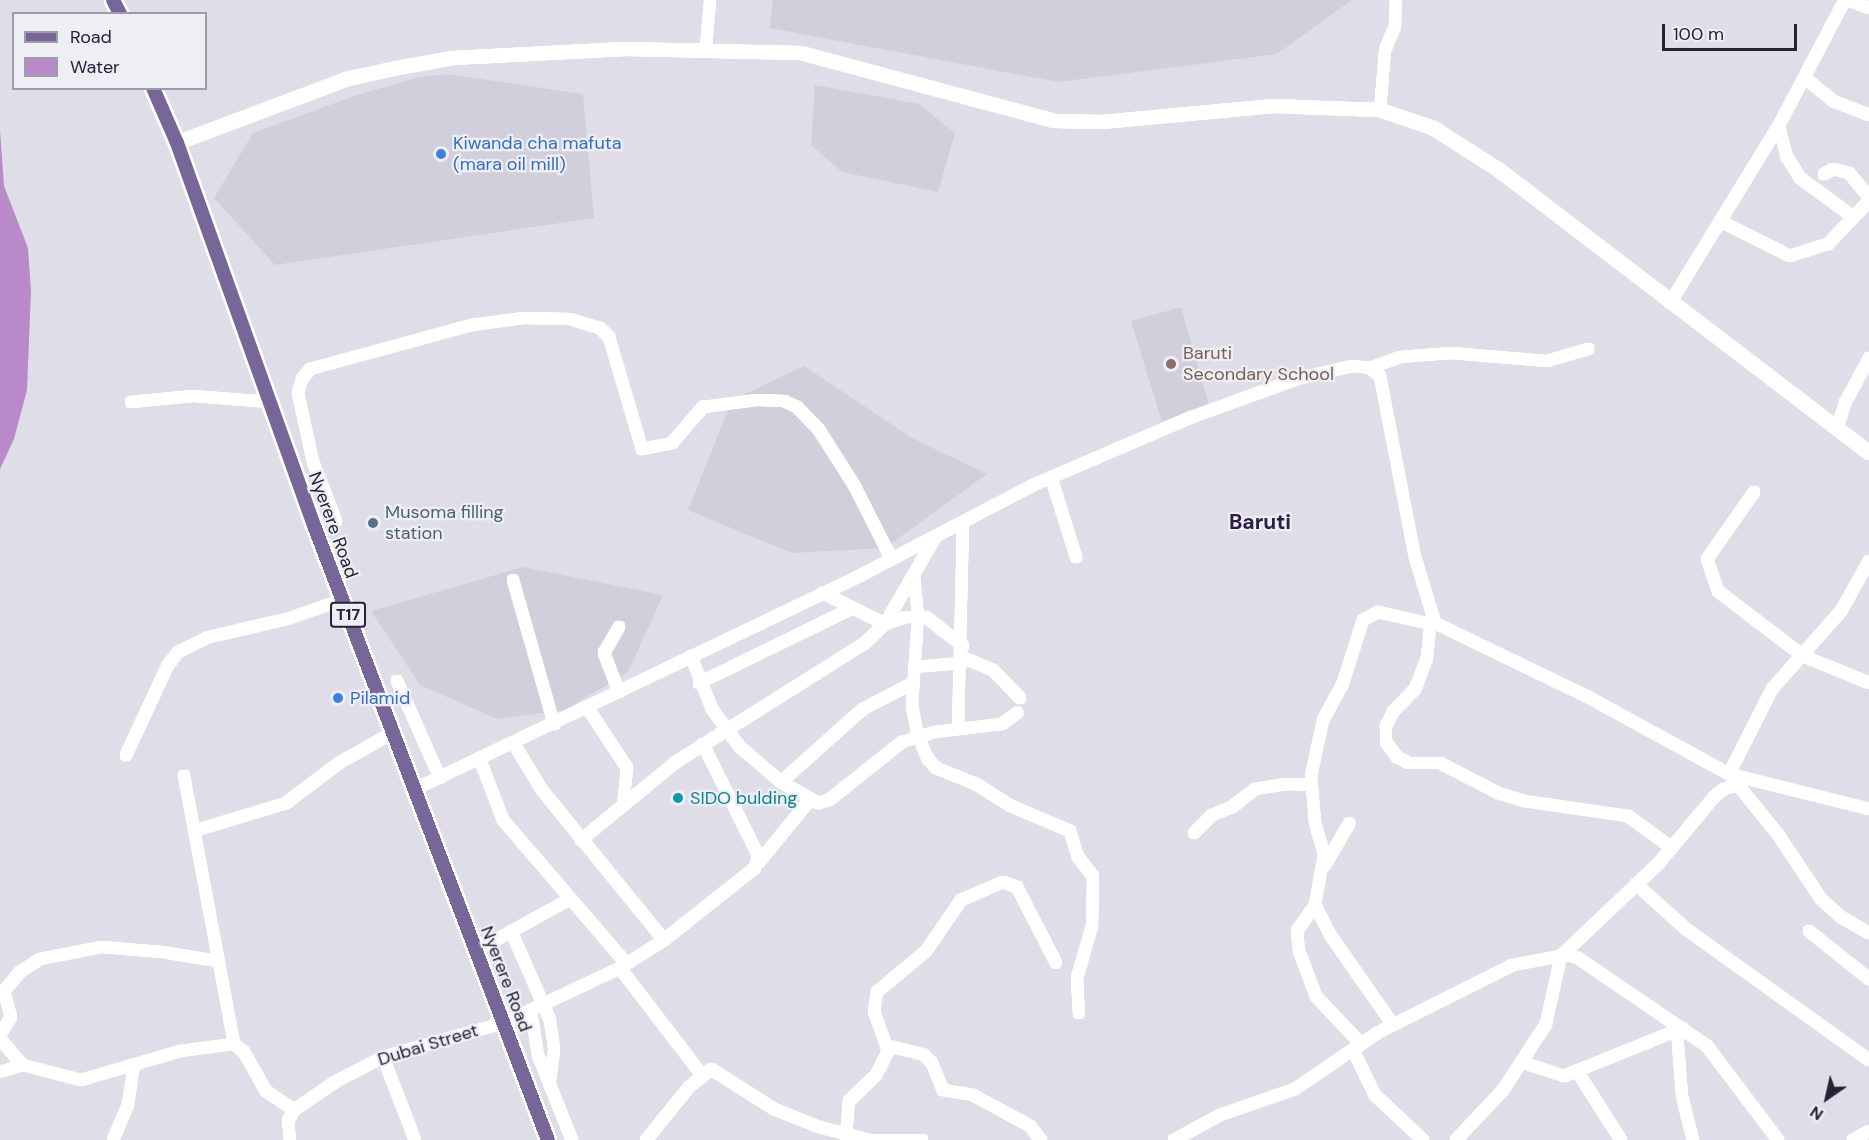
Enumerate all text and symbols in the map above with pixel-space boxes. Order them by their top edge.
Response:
legend [12,12,207,90]
scale bar [1665,12,1800,50]
text: 100 m [1673,22,1724,46]
text: Road [70,25,112,49]
text: Water [70,55,120,79]
place label: Kiwanda cha mafuta (mara oil mill) [453,133,622,176]
marker: Kiwanda cha mafuta (mara oil mill) [434,147,448,161]
place label: Baruti Secondary School [1183,343,1334,386]
marker: Baruti Secondary School [1164,357,1178,371]
street label: Nyerere Road [304,469,362,581]
place label: Musoma filling station [385,502,504,544]
district label: Baruti [1229,509,1291,535]
marker: Musoma filling station [366,516,380,530]
road number: T17 [330,602,366,628]
place label: Pilamid [350,687,410,709]
marker: Pilamid [331,691,345,705]
place label: SIDO bulding [690,787,797,809]
marker: SIDO bulding [671,791,685,805]
street label: Nyerere Road [476,923,536,1035]
street label: Dubai Street [375,1019,481,1071]
north arrow [1797,1068,1857,1128]
text: N [1806,1101,1827,1125]

